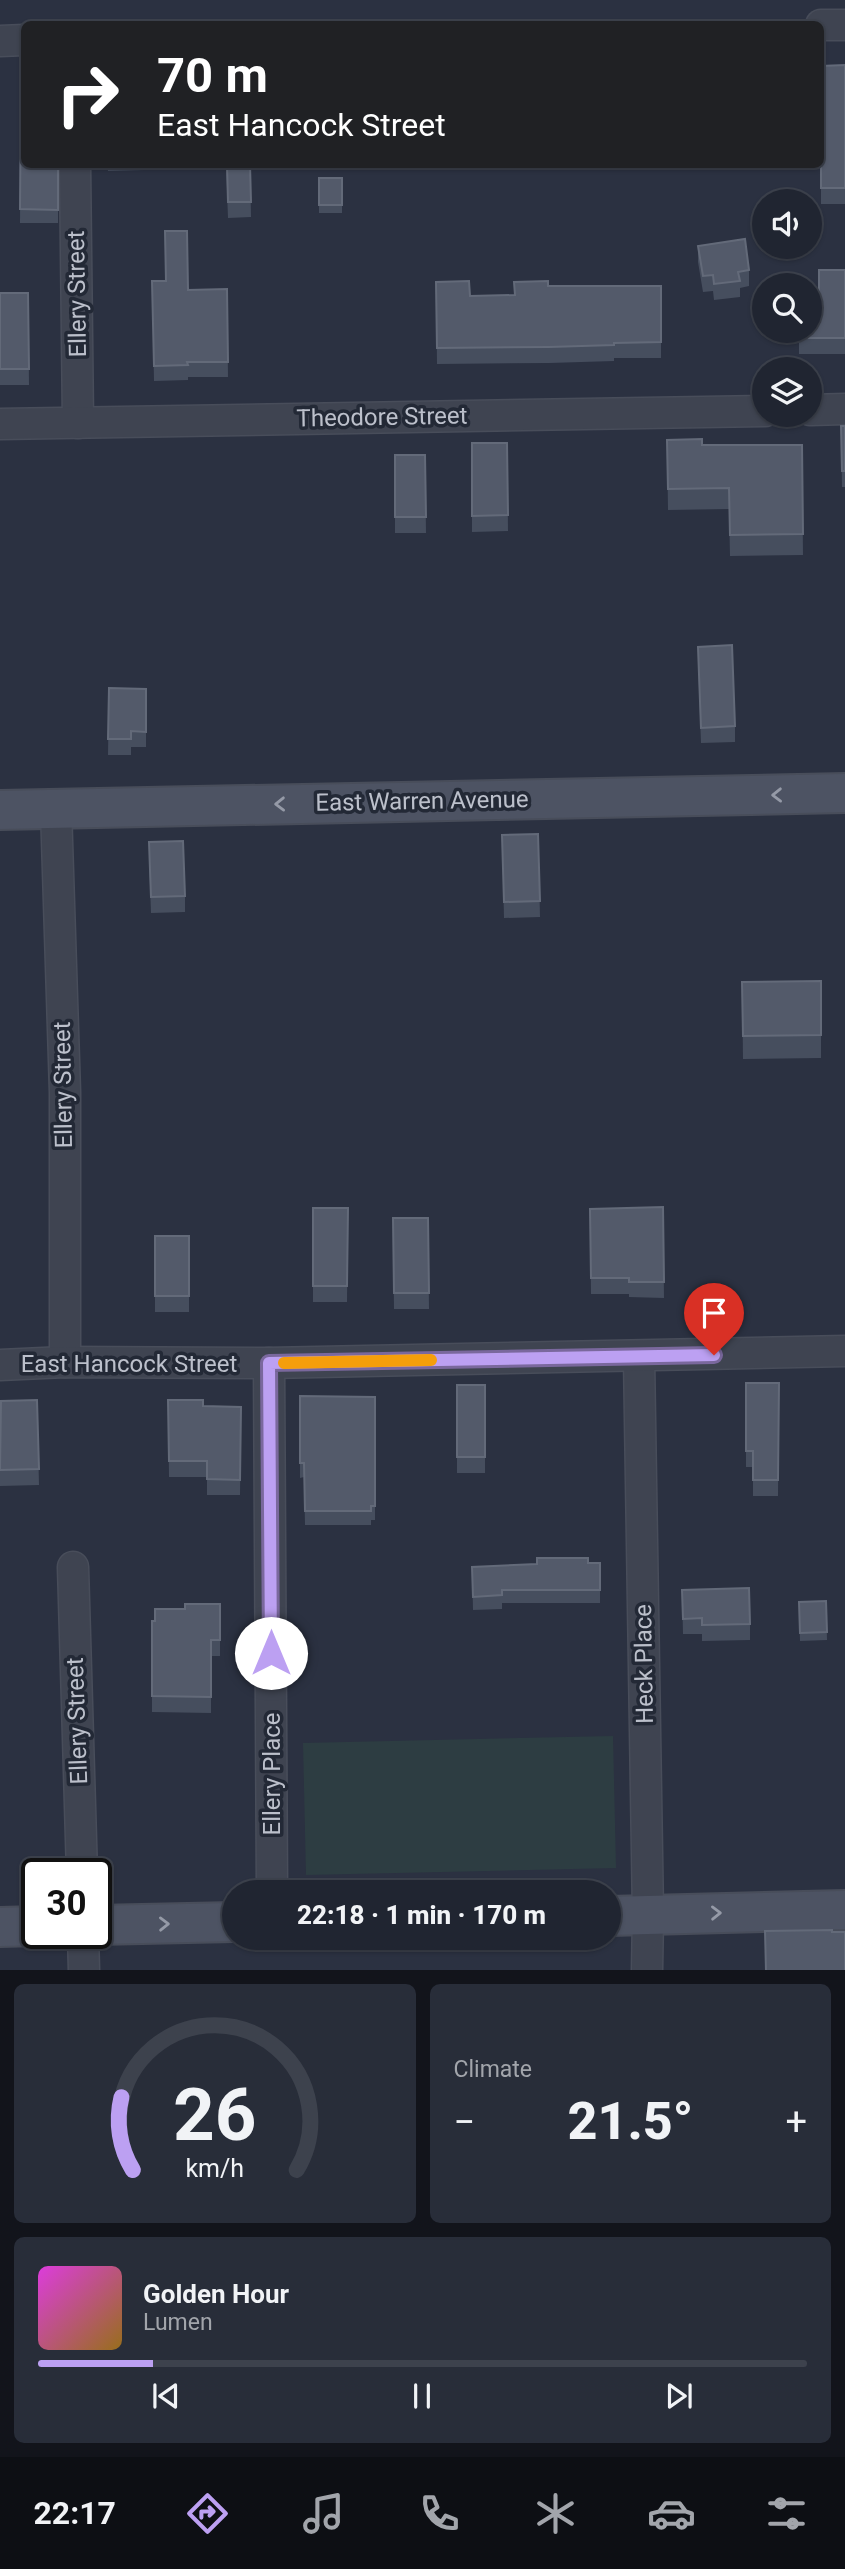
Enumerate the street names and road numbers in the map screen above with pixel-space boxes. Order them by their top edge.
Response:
street label: Ellery Street [62,230,92,358]
street label: Theodore Street [296,402,468,432]
street label: East Warren Avenue [315,785,529,817]
street label: Ellery Street [48,1021,78,1149]
street label: East Hancock Street [21,1350,237,1378]
street label: Heck Place [629,1604,659,1724]
street label: Ellery Street [61,1657,93,1785]
street label: Ellery Place [258,1712,286,1836]

